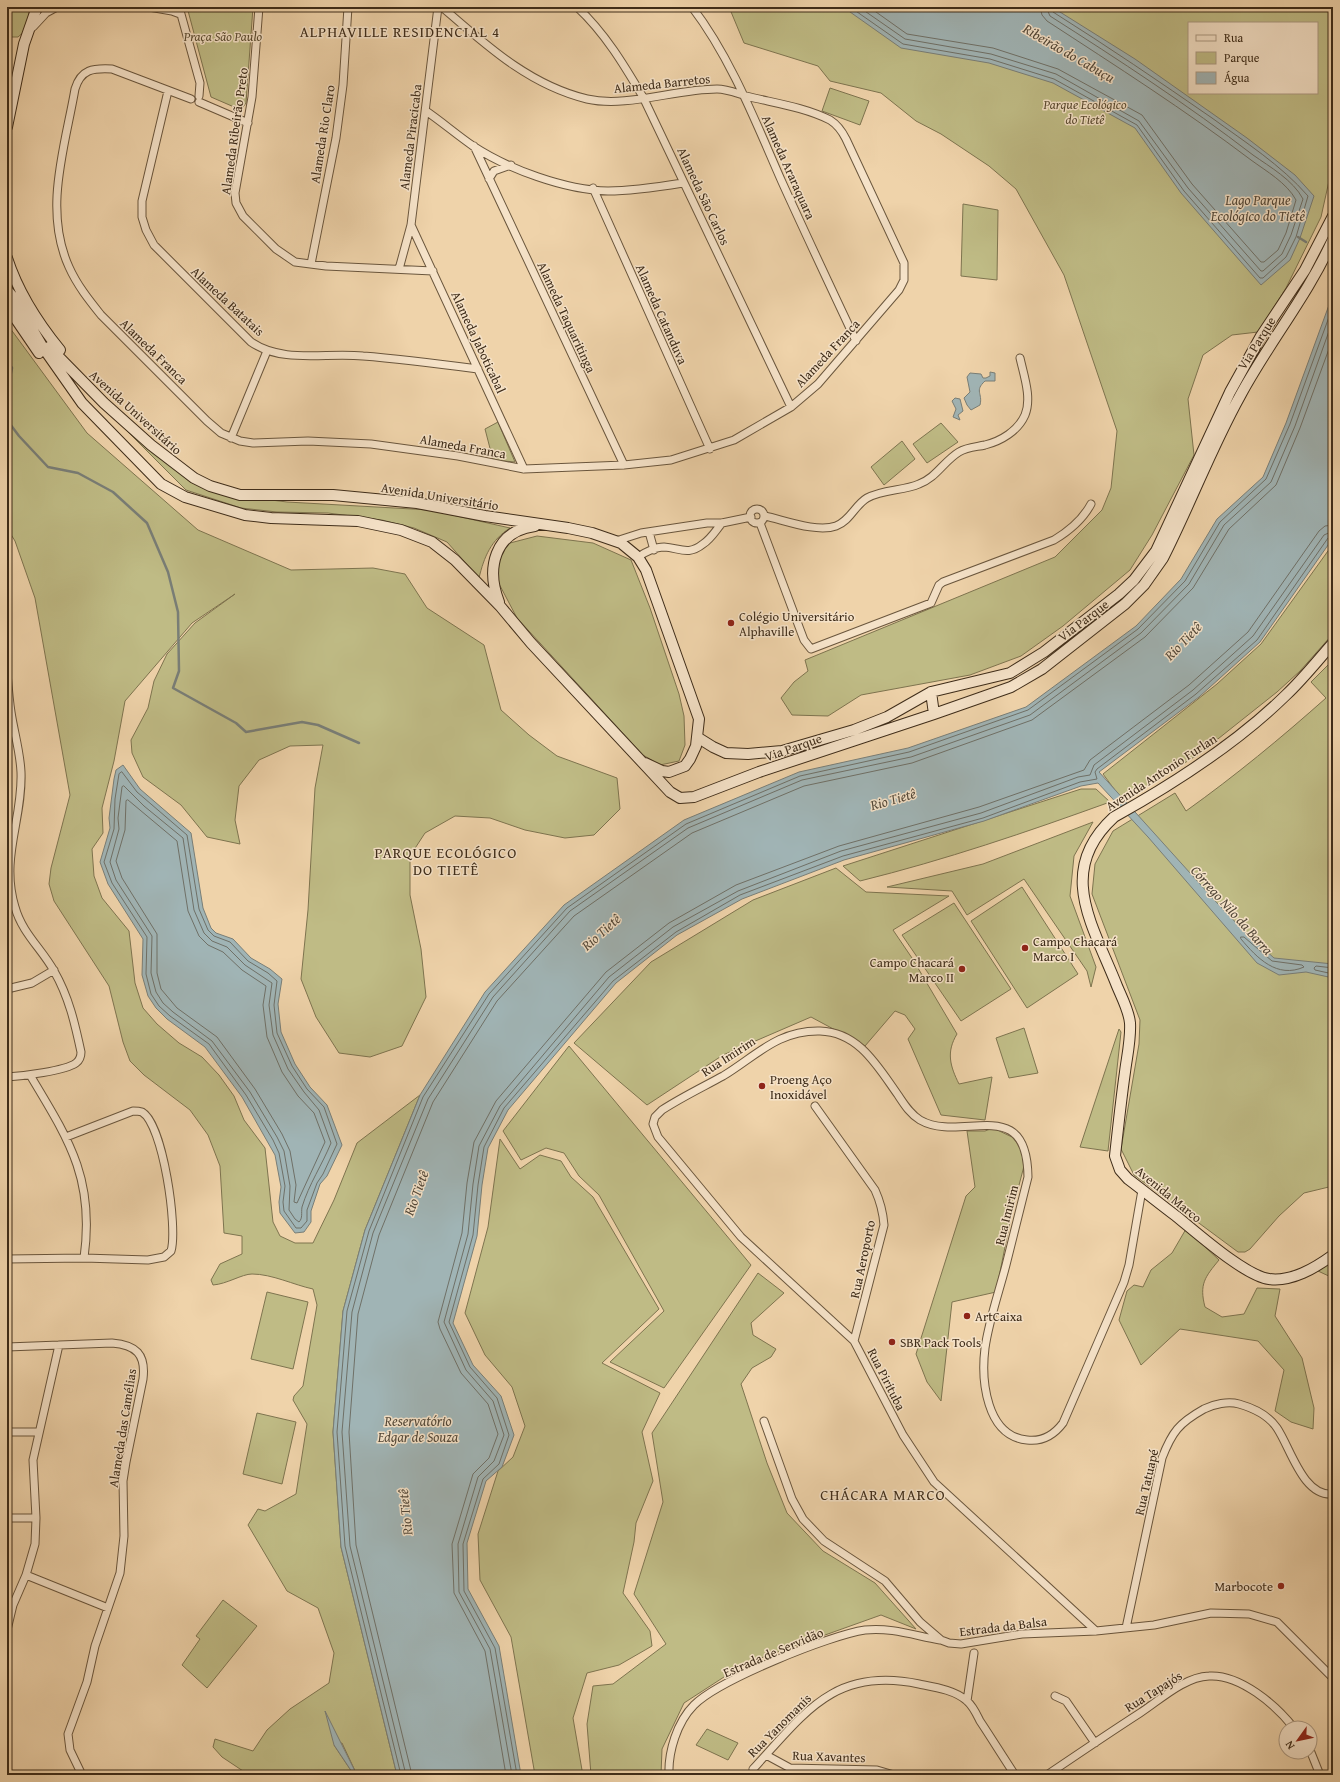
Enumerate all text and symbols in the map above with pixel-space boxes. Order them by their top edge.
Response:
water label: Ribeirão do Cabuçu [1019,18,1119,87]
district label: ALPHAVILLE RESIDENCIAL 4 [300,21,500,42]
legend [1188,22,1318,94]
park label: Praça São Paulo [183,27,263,46]
text: Rua [1224,29,1243,46]
text: Parque [1224,49,1260,66]
street label: Alameda Ribeirão Preto [216,66,253,196]
street label: Alameda Barretos [613,69,711,98]
text: Água [1224,69,1250,86]
street label: Alameda Piracicaba [395,82,427,191]
street label: Alameda Rio Claro [305,83,340,185]
park label: Parque Ecológico do Tietê [1042,95,1127,129]
street label: Alameda Araraquara [757,112,820,223]
street label: Alameda São Carlos [672,144,735,248]
water label: Lago Parque Ecológico do Tietê [1210,190,1306,226]
street label: Alameda Taquaritinga [532,259,601,377]
street label: Alameda Catanduva [631,261,693,368]
street label: Alameda Batatais [187,262,269,340]
street label: Alameda Jaboticabal [447,288,511,397]
street label: Via Parque [1233,313,1280,374]
street label: Alameda Franca [116,314,192,389]
street label: Alameda Franca [791,314,865,392]
street label: Avenida Universitário [85,366,186,459]
street label: Alameda Franca [418,430,508,464]
street label: Avenida Universitário [380,478,500,515]
street label: Via Parque [1054,595,1113,646]
place label: Colégio Universitário Alphaville [739,607,855,641]
water label: Rio Tietê [1159,617,1207,665]
marker: Colégio Universitário Alphaville [726,618,736,628]
street label: Via Parque [762,729,824,766]
street label: Avenida Antonio Furlan [1102,729,1221,816]
water label: Rio Tietê [867,783,919,815]
district label: PARQUE ECOLÓGICO DO TIETÊ [375,842,517,880]
water label: Córrego Nilo da Barra [1186,861,1278,960]
water label: Rio Tietê [576,909,625,956]
place label: Campo Chacará Marco I [1033,932,1118,966]
marker: Campo Chacará Marco I [1020,943,1030,953]
place label: Campo Chacará Marco II [870,953,955,987]
marker: Campo Chacará Marco II [957,964,967,974]
street label: Rua Imirim [697,1032,760,1081]
place label: Proeng Aço Inoxidável [770,1070,832,1104]
marker: Proeng Aço Inoxidável [757,1081,767,1091]
street label: Avenida Marco [1131,1162,1206,1227]
water label: Rio Tietê [398,1167,433,1219]
street label: Rua Imirim [990,1183,1023,1247]
street label: Rua Aeroporto [845,1218,880,1300]
place label: ArtCaixa [975,1307,1023,1326]
marker: ArtCaixa [962,1311,972,1321]
place label: SBR Pack Tools [900,1333,981,1352]
marker: SBR Pack Tools [887,1337,897,1347]
street label: Rua Pirituba [863,1345,911,1414]
street label: Alameda das Camélias [104,1367,141,1489]
water label: Reservatório Edgar de Souza [377,1411,459,1447]
street label: Rua Tatuapé [1130,1447,1163,1517]
district label: CHÁCARA MARCO [820,1484,946,1505]
water label: Rio Tietê [393,1487,417,1537]
place label: Marbocote [1214,1577,1273,1596]
marker: Marbocote [1276,1581,1286,1591]
street label: Estrada da Balsa [958,1612,1049,1641]
street label: Estrada de Servidão [720,1623,827,1682]
street label: Rua Tapajós [1121,1666,1186,1717]
street label: Rua Yanomanis [743,1689,816,1762]
north arrow [1278,1720,1318,1760]
text: N [1281,1737,1298,1753]
street label: Rua Xavantes [792,1746,866,1767]

